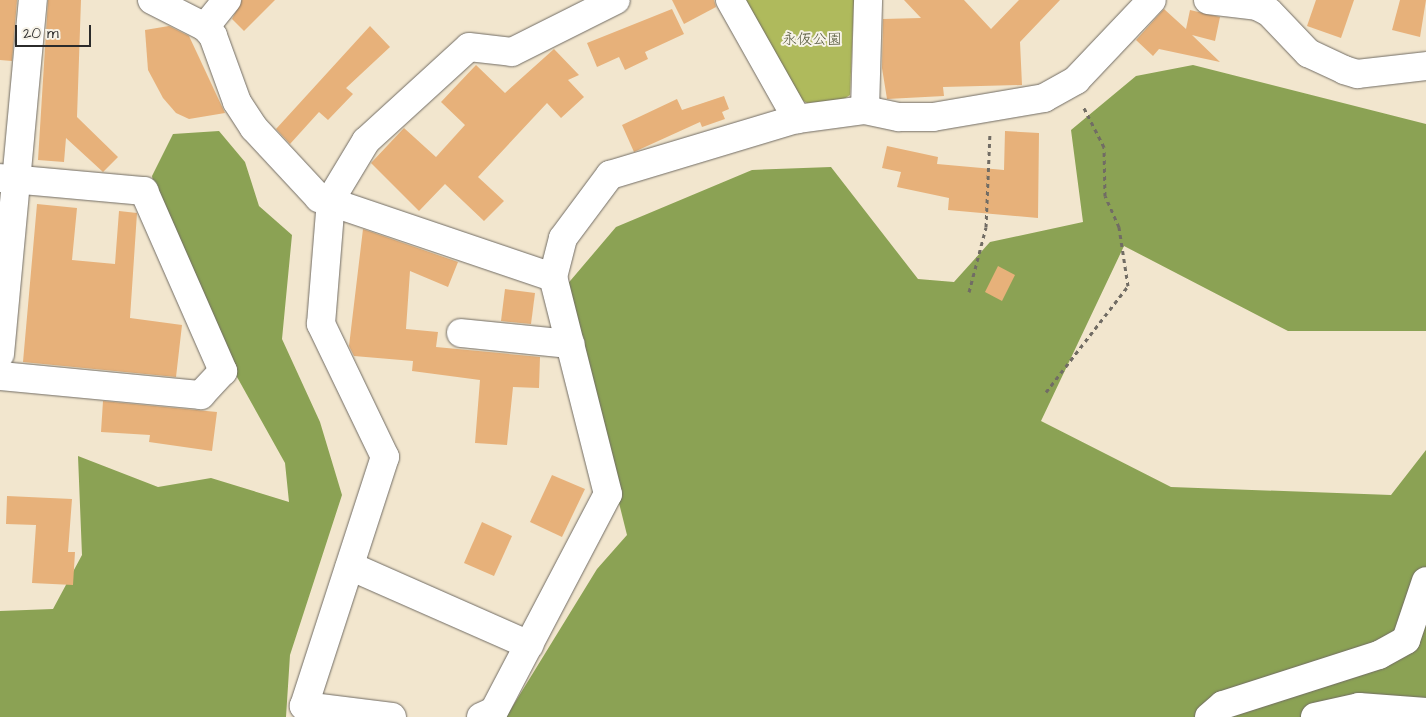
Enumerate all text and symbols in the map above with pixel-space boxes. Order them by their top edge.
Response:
scale bar [18,15,94,47]
text: 20 m [23,23,59,44]
park label: 永仮公園 [782,31,842,49]

